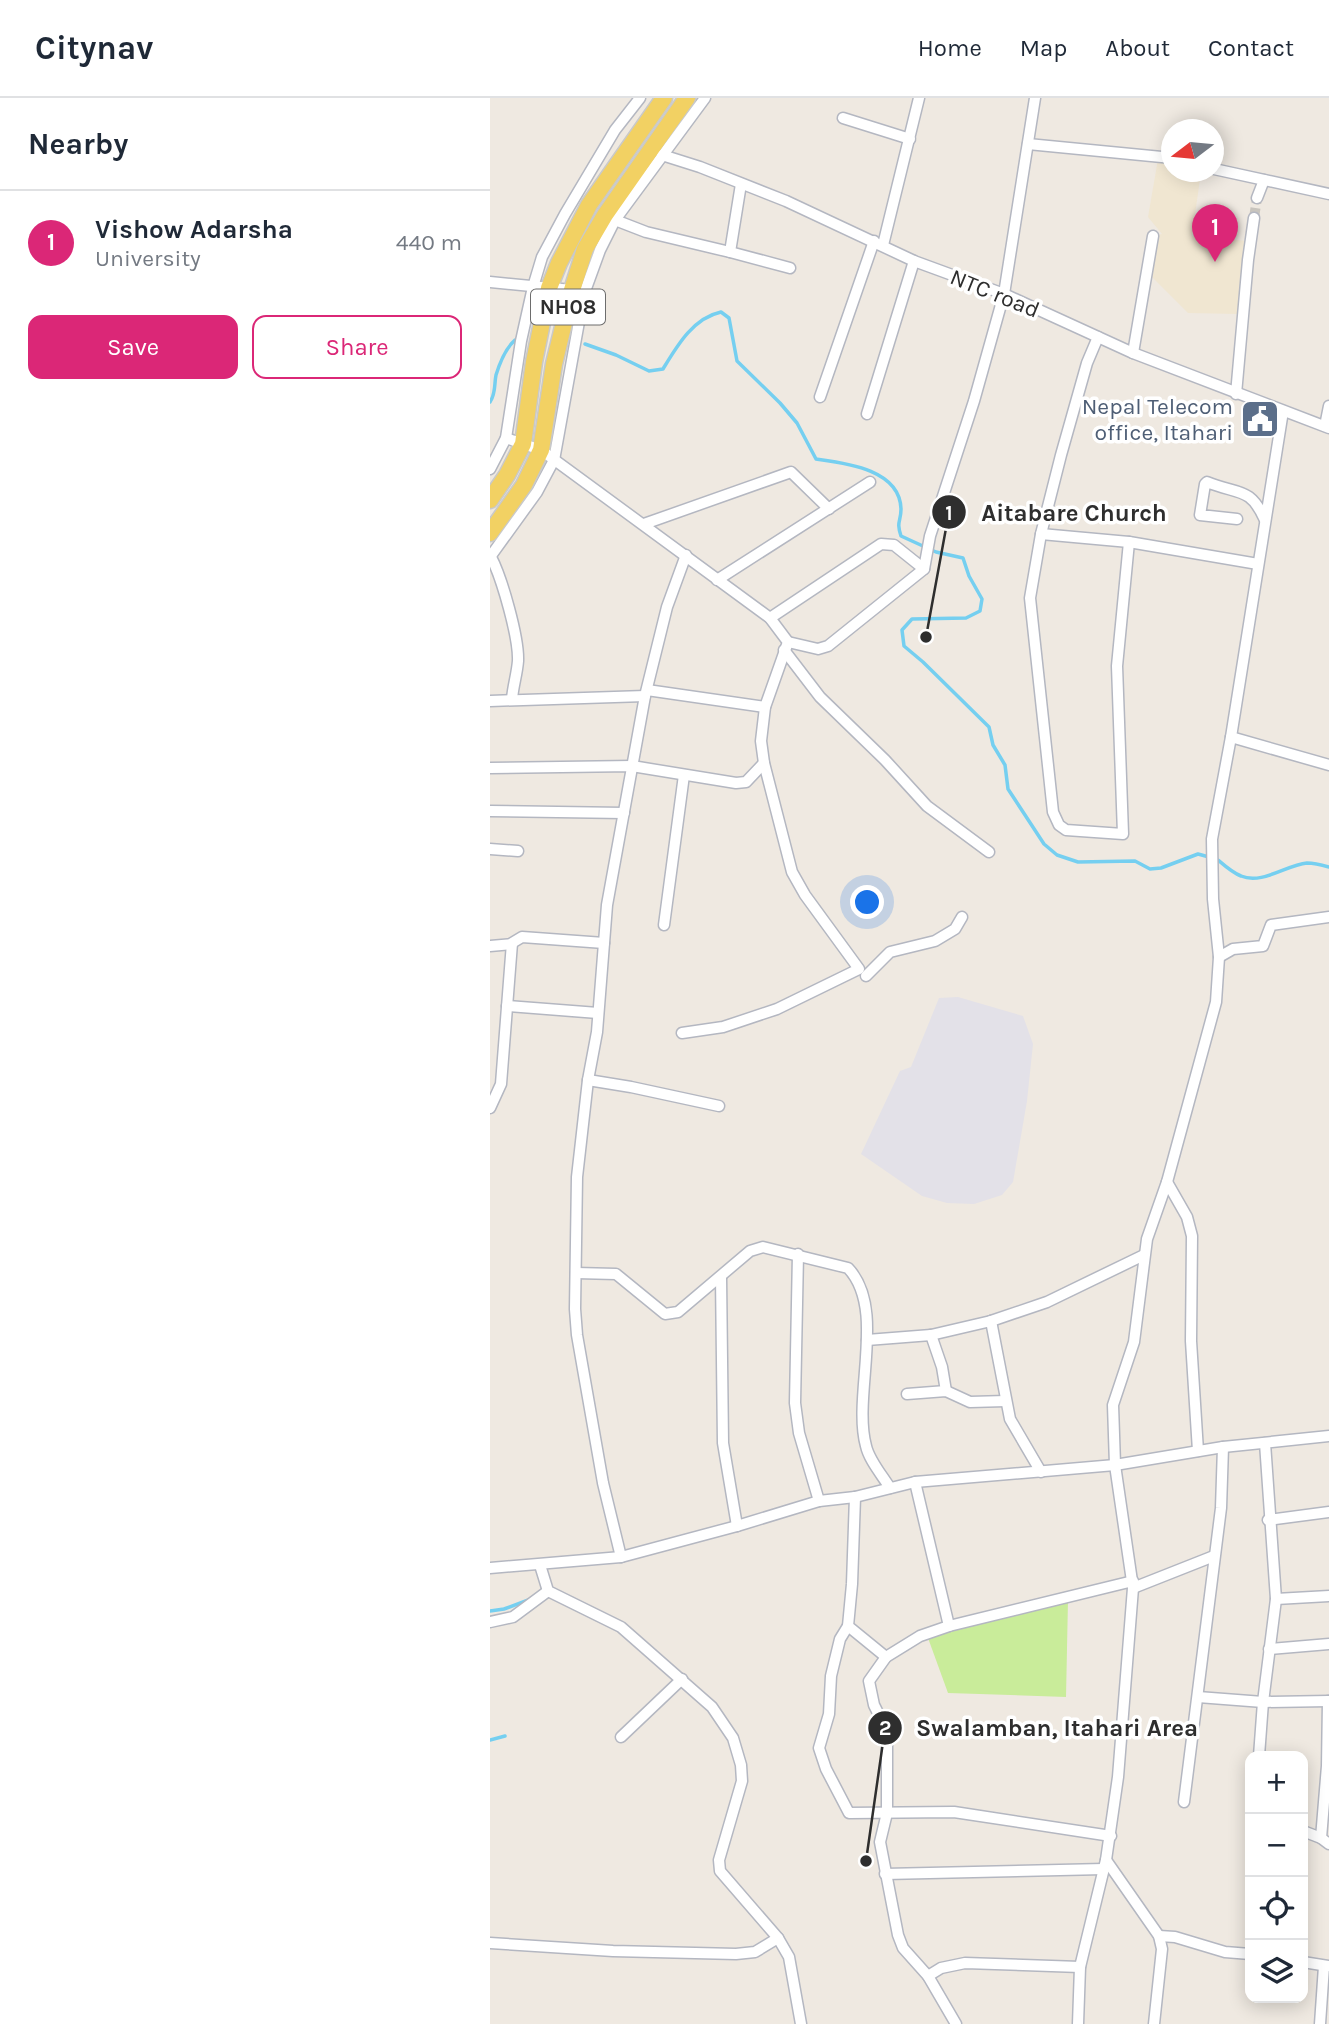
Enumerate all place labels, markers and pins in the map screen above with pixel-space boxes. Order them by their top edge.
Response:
pin: 1 [1192,204,1238,262]
place label: Nepal Telecom office, Itahari [1082,393,1233,446]
public building icon: Nepal Telecom office, Itahari [1239,398,1281,440]
callout: Aitabare Church [932,490,1181,535]
callout: Swalamban, Itahari Area [867,1705,1212,1750]

